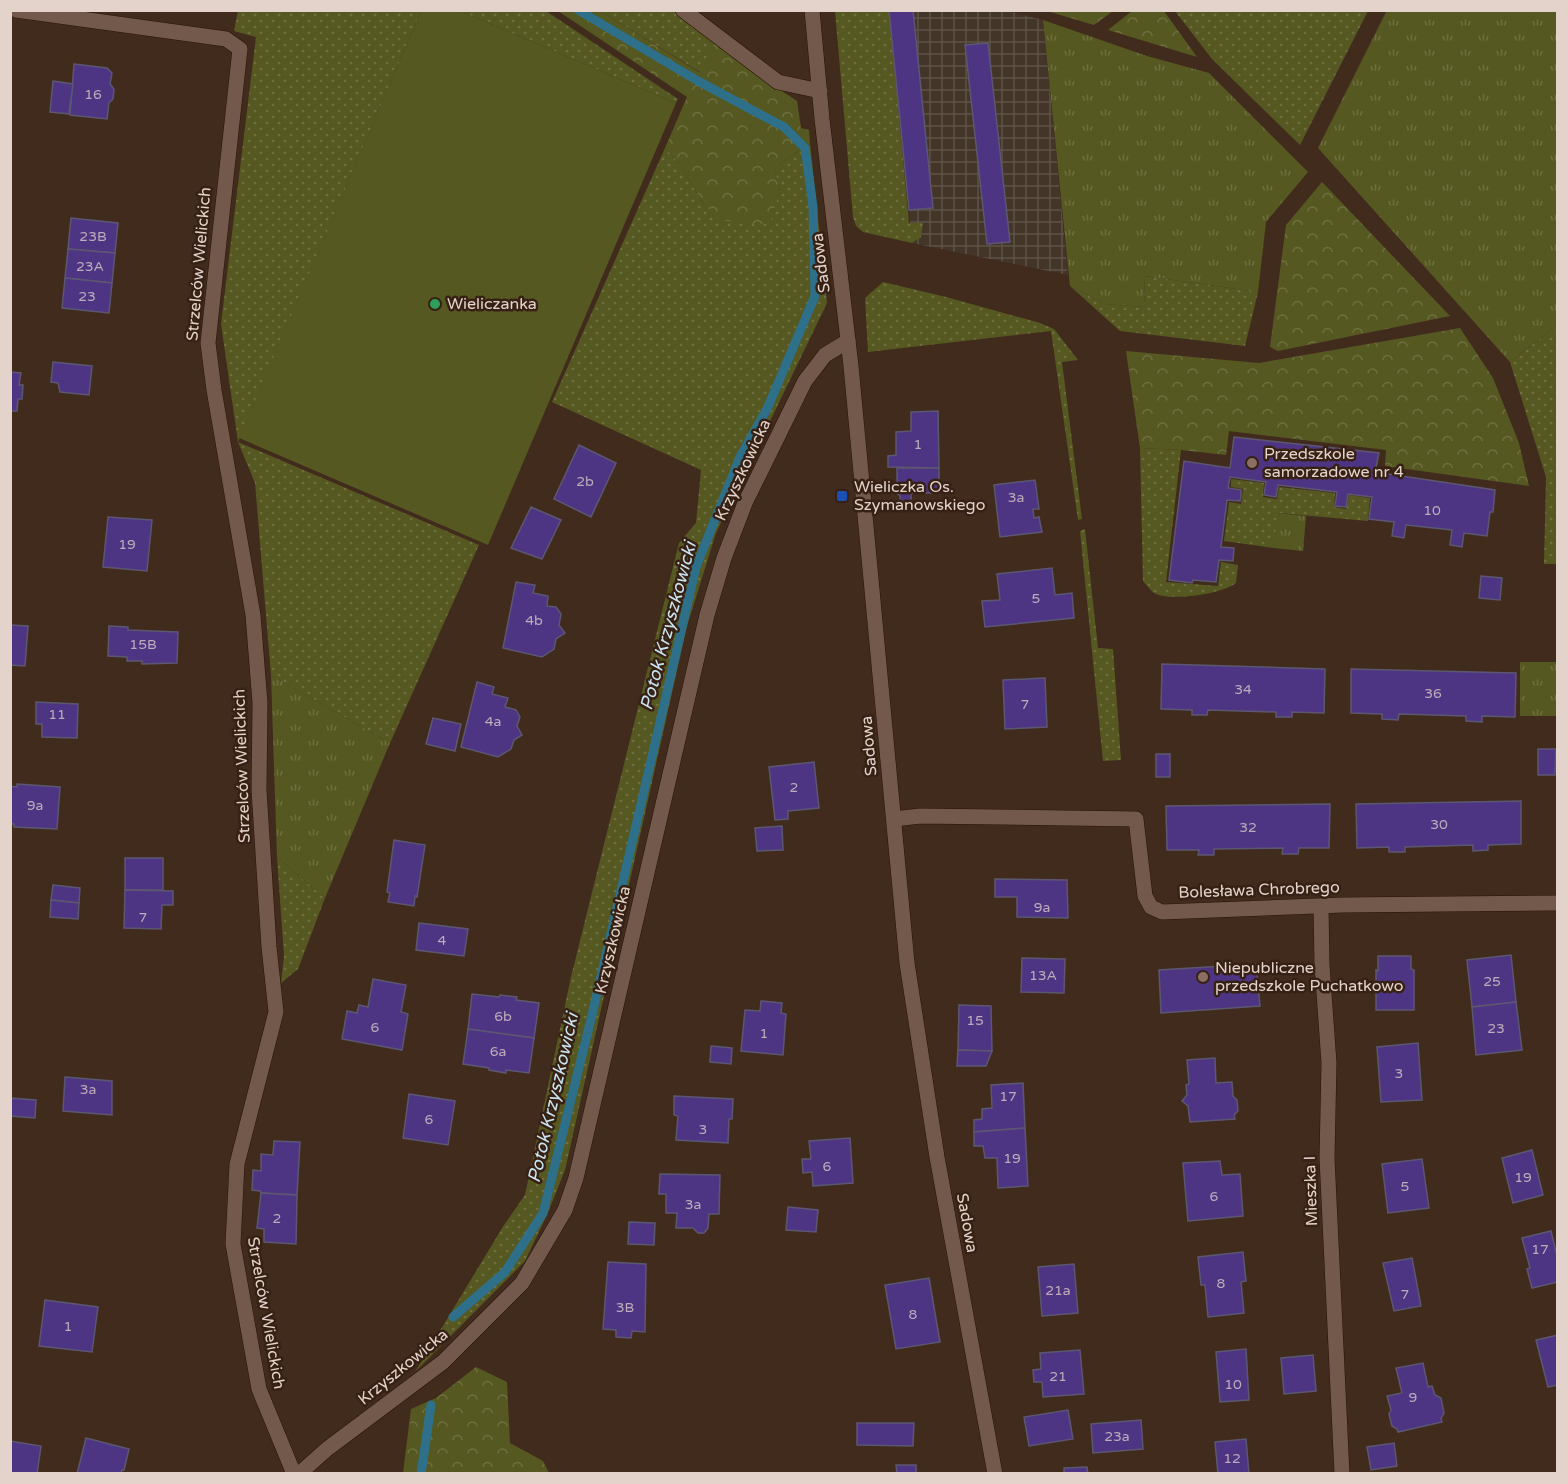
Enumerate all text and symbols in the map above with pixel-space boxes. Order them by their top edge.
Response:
house number: 16 [84,86,102,103]
street label: Strzelców Wielickich [182,186,216,342]
house number: 23B [79,228,107,245]
street label: Sadowa [807,232,835,294]
house number: 23A [76,258,104,275]
house number: 23 [78,288,96,305]
place label: Wieliczanka [447,294,537,314]
marker: Wieliczanka [428,297,442,311]
street label: Krzyszkowicka [711,416,775,524]
house number: 1 [914,436,922,453]
place label: Przedszkole samorzadowe nr 4 [1264,444,1404,482]
marker: Przedszkole samorzadowe nr 4 [1245,456,1259,470]
house number: 2b [576,473,594,490]
place label: Wieliczka Os. Szymanowskiego [854,477,985,515]
marker: Wieliczka Os. Szymanowskiego [835,489,849,503]
house number: 3a [1008,489,1024,506]
house number: 10 [1423,502,1441,519]
house number: 19 [118,536,136,553]
water label: Potok Krzyszkowicki [635,537,702,712]
house number: 5 [1032,590,1040,607]
house number: 4b [525,612,543,629]
house number: 15B [129,636,157,653]
house number: 34 [1234,681,1252,698]
house number: 36 [1424,685,1442,702]
street label: Strzelców Wielickich [229,689,255,843]
house number: 7 [1021,696,1029,713]
house number: 11 [48,706,66,723]
house number: 4a [485,713,501,730]
street label: Sadowa [856,715,882,777]
house number: 2 [790,779,798,796]
house number: 9a [27,797,43,814]
house number: 30 [1430,816,1448,833]
house number: 32 [1239,819,1257,836]
street label: Bolesława Chrobrego [1178,877,1340,903]
street label: Krzyszkowicka [591,884,635,996]
house number: 9a [1034,899,1050,916]
house number: 7 [139,909,147,926]
house number: 4 [438,932,447,949]
place label: Niepubliczne przedszkole Puchatkowo [1215,958,1404,996]
house number: 13A [1029,967,1057,984]
marker: Niepubliczne przedszkole Puchatkowo [1196,970,1210,984]
house number: 25 [1483,973,1501,990]
house number: 6b [494,1008,512,1025]
water label: Potok Krzyszkowicki [523,1009,584,1185]
house number: 15 [966,1012,984,1029]
house number: 6 [371,1019,380,1036]
house number: 23 [1487,1020,1505,1037]
house number: 1 [760,1025,768,1042]
house number: 6a [490,1043,506,1060]
house number: 3 [1395,1065,1403,1082]
house number: 3a [80,1081,96,1098]
house number: 17 [999,1088,1017,1105]
house number: 6 [425,1111,434,1128]
house number: 3 [699,1121,707,1138]
house number: 19 [1003,1150,1021,1167]
street label: Mieszka I [1300,1156,1322,1226]
house number: 6 [823,1158,832,1175]
house number: 19 [1514,1169,1532,1186]
house number: 5 [1401,1178,1409,1195]
house number: 6 [1210,1188,1219,1205]
street label: Sadowa [952,1192,982,1254]
house number: 3a [685,1196,701,1213]
house number: 2 [273,1210,281,1227]
street label: Strzelców Wielickich [243,1235,289,1391]
house number: 17 [1531,1241,1549,1258]
house number: 8 [1217,1275,1226,1292]
house number: 21a [1045,1282,1071,1299]
house number: 7 [1401,1286,1409,1303]
house number: 3B [616,1299,634,1316]
house number: 8 [909,1306,918,1323]
house number: 1 [64,1318,72,1335]
street label: Krzyszkowicka [354,1325,452,1409]
house number: 21 [1049,1368,1067,1385]
house number: 10 [1224,1376,1242,1393]
house number: 9 [1409,1389,1417,1406]
house number: 23a [1104,1428,1130,1445]
house number: 12 [1223,1450,1241,1467]

